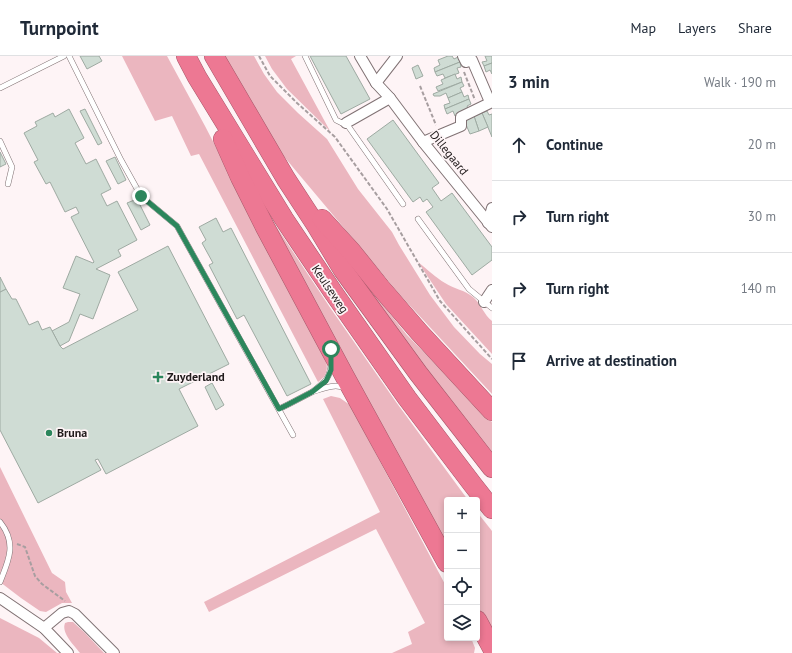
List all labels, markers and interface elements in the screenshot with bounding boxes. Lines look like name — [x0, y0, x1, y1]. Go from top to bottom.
text: Turnpoint — [20, 16, 99, 40]
text: Map — [630, 19, 656, 37]
text: Layers — [678, 19, 716, 37]
text: Share — [738, 19, 772, 37]
text: 3 min — [508, 71, 549, 93]
text: Walk · 190 m — [704, 74, 776, 91]
street label: Dillegaard — [427, 127, 472, 178]
icon: ahead — [508, 134, 530, 156]
text: Continue — [546, 135, 603, 154]
text: 20 m — [748, 136, 776, 153]
route end — [132, 187, 150, 205]
icon: right — [508, 206, 530, 228]
text: Turn right — [546, 207, 609, 226]
text: 30 m — [748, 208, 776, 225]
street label: Keulseweg — [309, 262, 352, 316]
icon: right — [508, 278, 530, 300]
text: Turn right — [546, 279, 609, 298]
text: 140 m — [741, 280, 776, 297]
route start — [322, 340, 340, 358]
icon: arrive — [508, 350, 530, 372]
text: Arrive at destination — [546, 351, 677, 370]
place label: Zuyderland — [167, 369, 225, 384]
marker: Zuyderland — [152, 371, 164, 383]
place label: Bruna — [57, 425, 87, 440]
marker: Bruna — [44, 428, 54, 438]
map controls — [444, 497, 480, 641]
button: + — [444, 497, 480, 533]
button: − — [444, 533, 480, 569]
button: locate — [444, 569, 480, 605]
button: layers — [444, 605, 480, 641]

